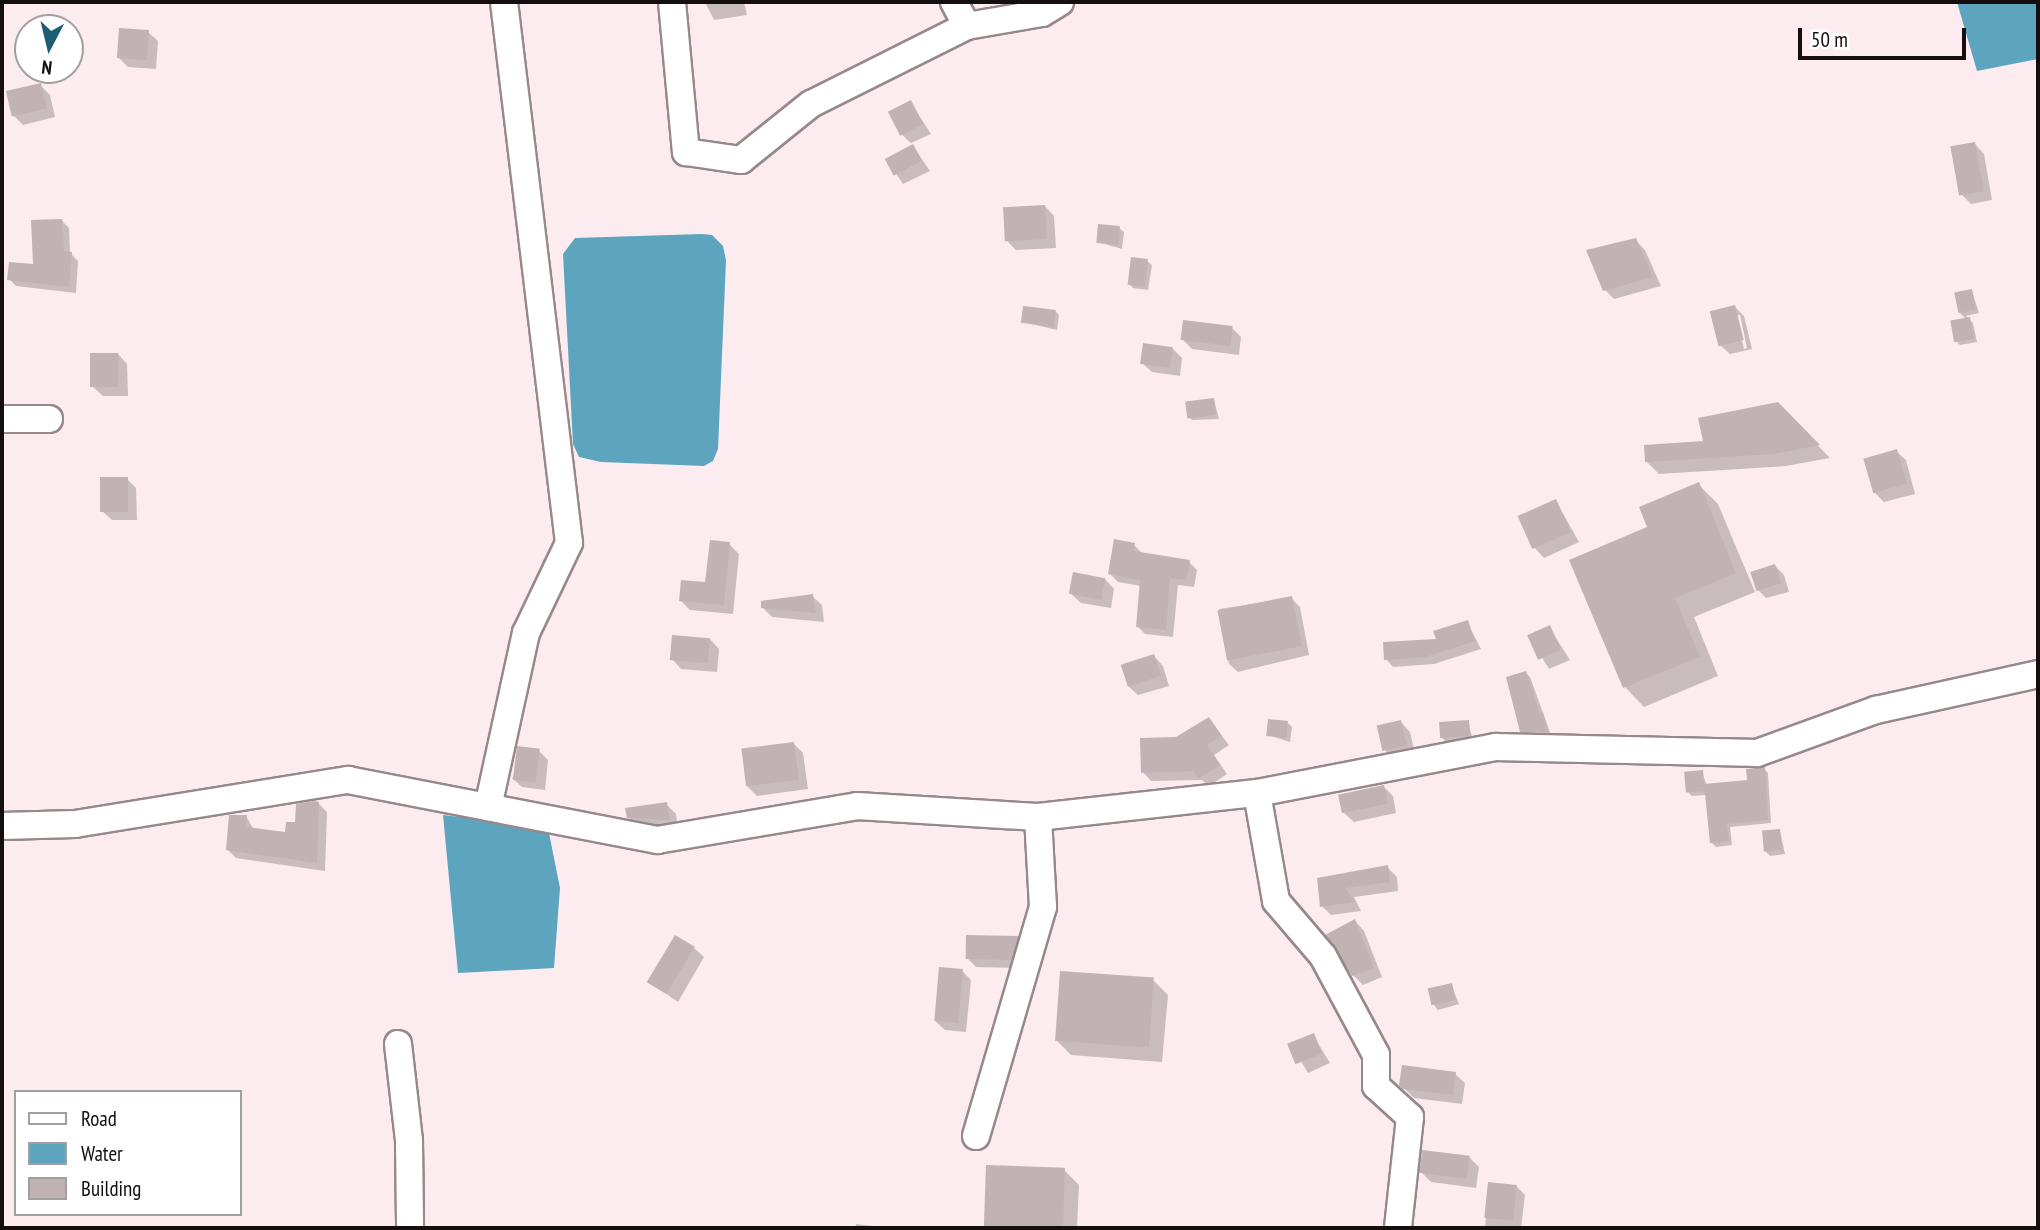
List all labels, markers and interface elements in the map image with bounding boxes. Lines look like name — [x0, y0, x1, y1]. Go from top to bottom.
north arrow — [14, 14, 84, 84]
scale bar — [1802, 14, 1970, 58]
text: 50 m — [1811, 26, 1848, 53]
text: N — [40, 55, 53, 80]
legend — [14, 1090, 242, 1216]
text: Road — [81, 1105, 117, 1132]
text: Water — [81, 1140, 123, 1167]
text: Building — [81, 1175, 141, 1202]

